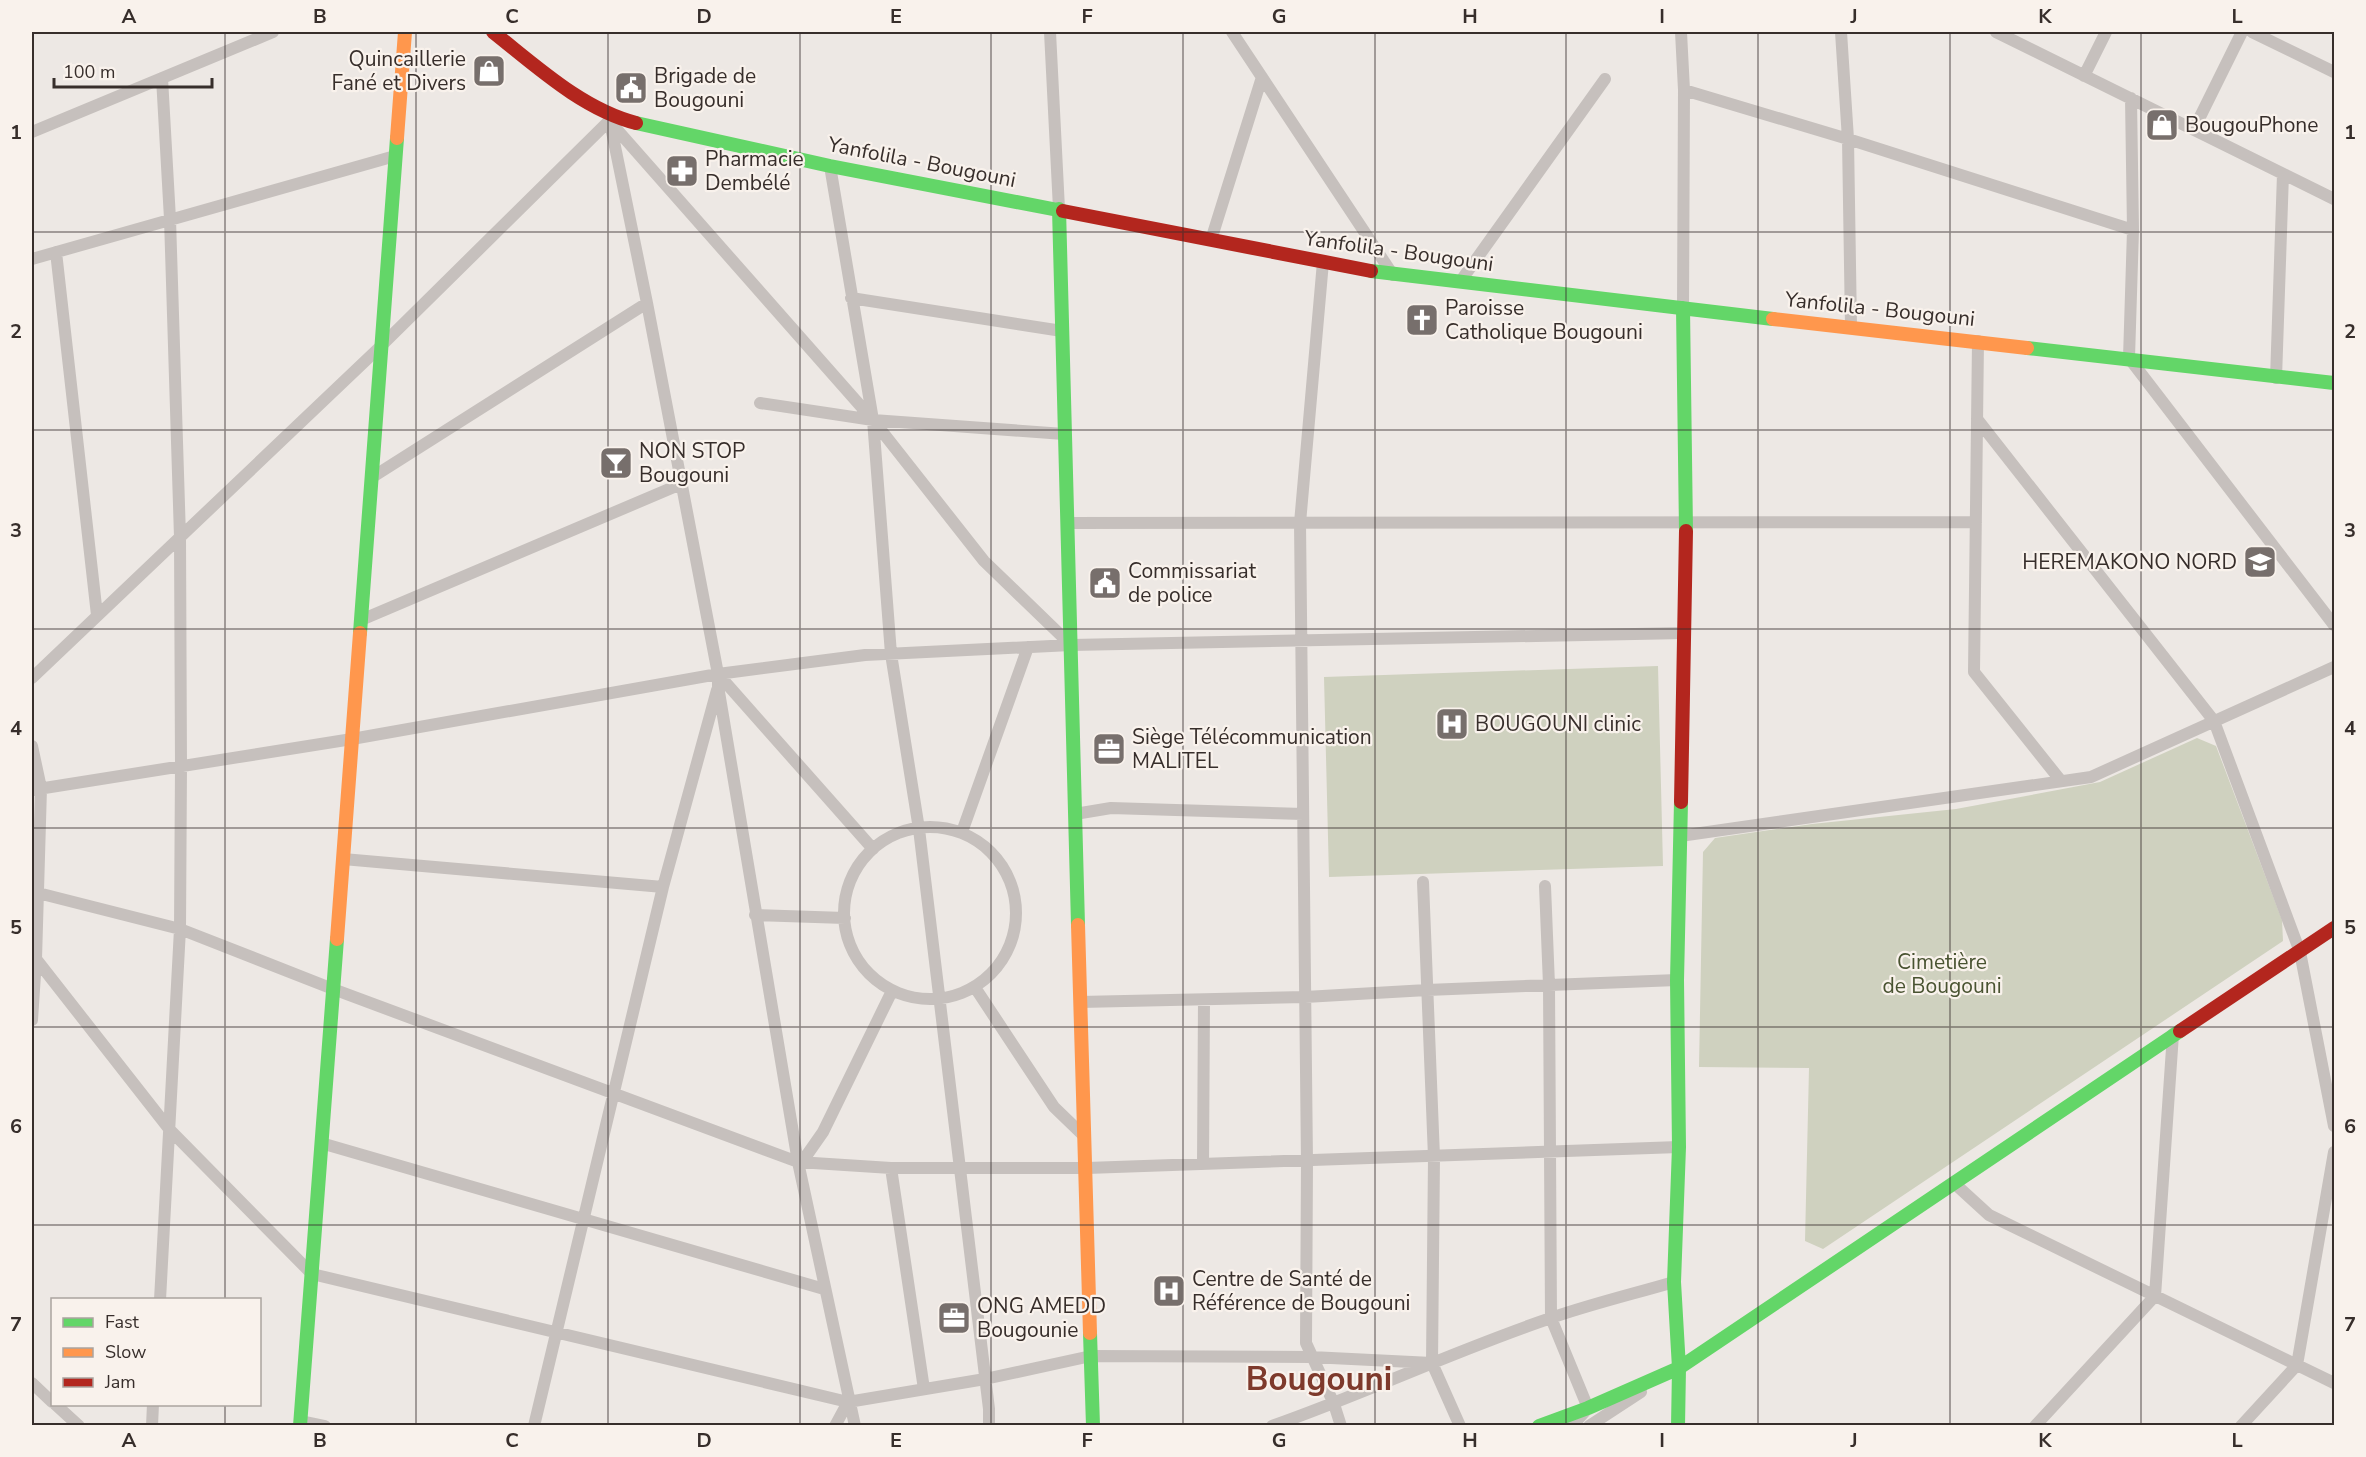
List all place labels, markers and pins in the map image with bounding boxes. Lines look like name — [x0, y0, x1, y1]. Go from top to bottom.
place label: Quincaillerie Fané et Divers — [332, 45, 466, 97]
shop icon: Quincaillerie Fané et Divers — [471, 53, 507, 89]
place label: Brigade de Bougouni — [654, 62, 756, 114]
public building icon: Brigade de Bougouni — [613, 70, 649, 106]
shop icon: BougouPhone — [2144, 107, 2180, 143]
place label: BougouPhone — [2185, 111, 2318, 139]
place label: Pharmacie Dembélé — [705, 145, 804, 197]
pharmacy icon: Pharmacie Dembélé — [664, 153, 700, 189]
place label: Paroisse Catholique Bougouni — [1445, 294, 1643, 346]
church icon: Paroisse Catholique Bougouni — [1404, 302, 1440, 338]
place label: NON STOP Bougouni — [639, 437, 745, 489]
bar icon: NON STOP Bougouni — [598, 445, 634, 481]
school or university icon: HEREMAKONO NORD — [2242, 544, 2278, 580]
place label: HEREMAKONO NORD — [2022, 548, 2237, 576]
place label: Commissariat de police — [1128, 557, 1257, 609]
public building icon: Commissariat de police — [1087, 565, 1123, 601]
hospital icon: BOUGOUNI clinic — [1434, 706, 1470, 742]
place label: BOUGOUNI clinic — [1475, 710, 1641, 738]
place label: Siège Télécommunication MALITEL — [1132, 723, 1372, 775]
office icon: Siège Télécommunication MALITEL — [1091, 731, 1127, 767]
place label: Centre de Santé de Référence de Bougouni — [1192, 1265, 1410, 1317]
hospital icon: Centre de Santé de Référence de Bougouni — [1151, 1273, 1187, 1309]
place label: ONG AMEDD Bougounie — [977, 1292, 1106, 1344]
office icon: ONG AMEDD Bougounie — [936, 1300, 972, 1336]

